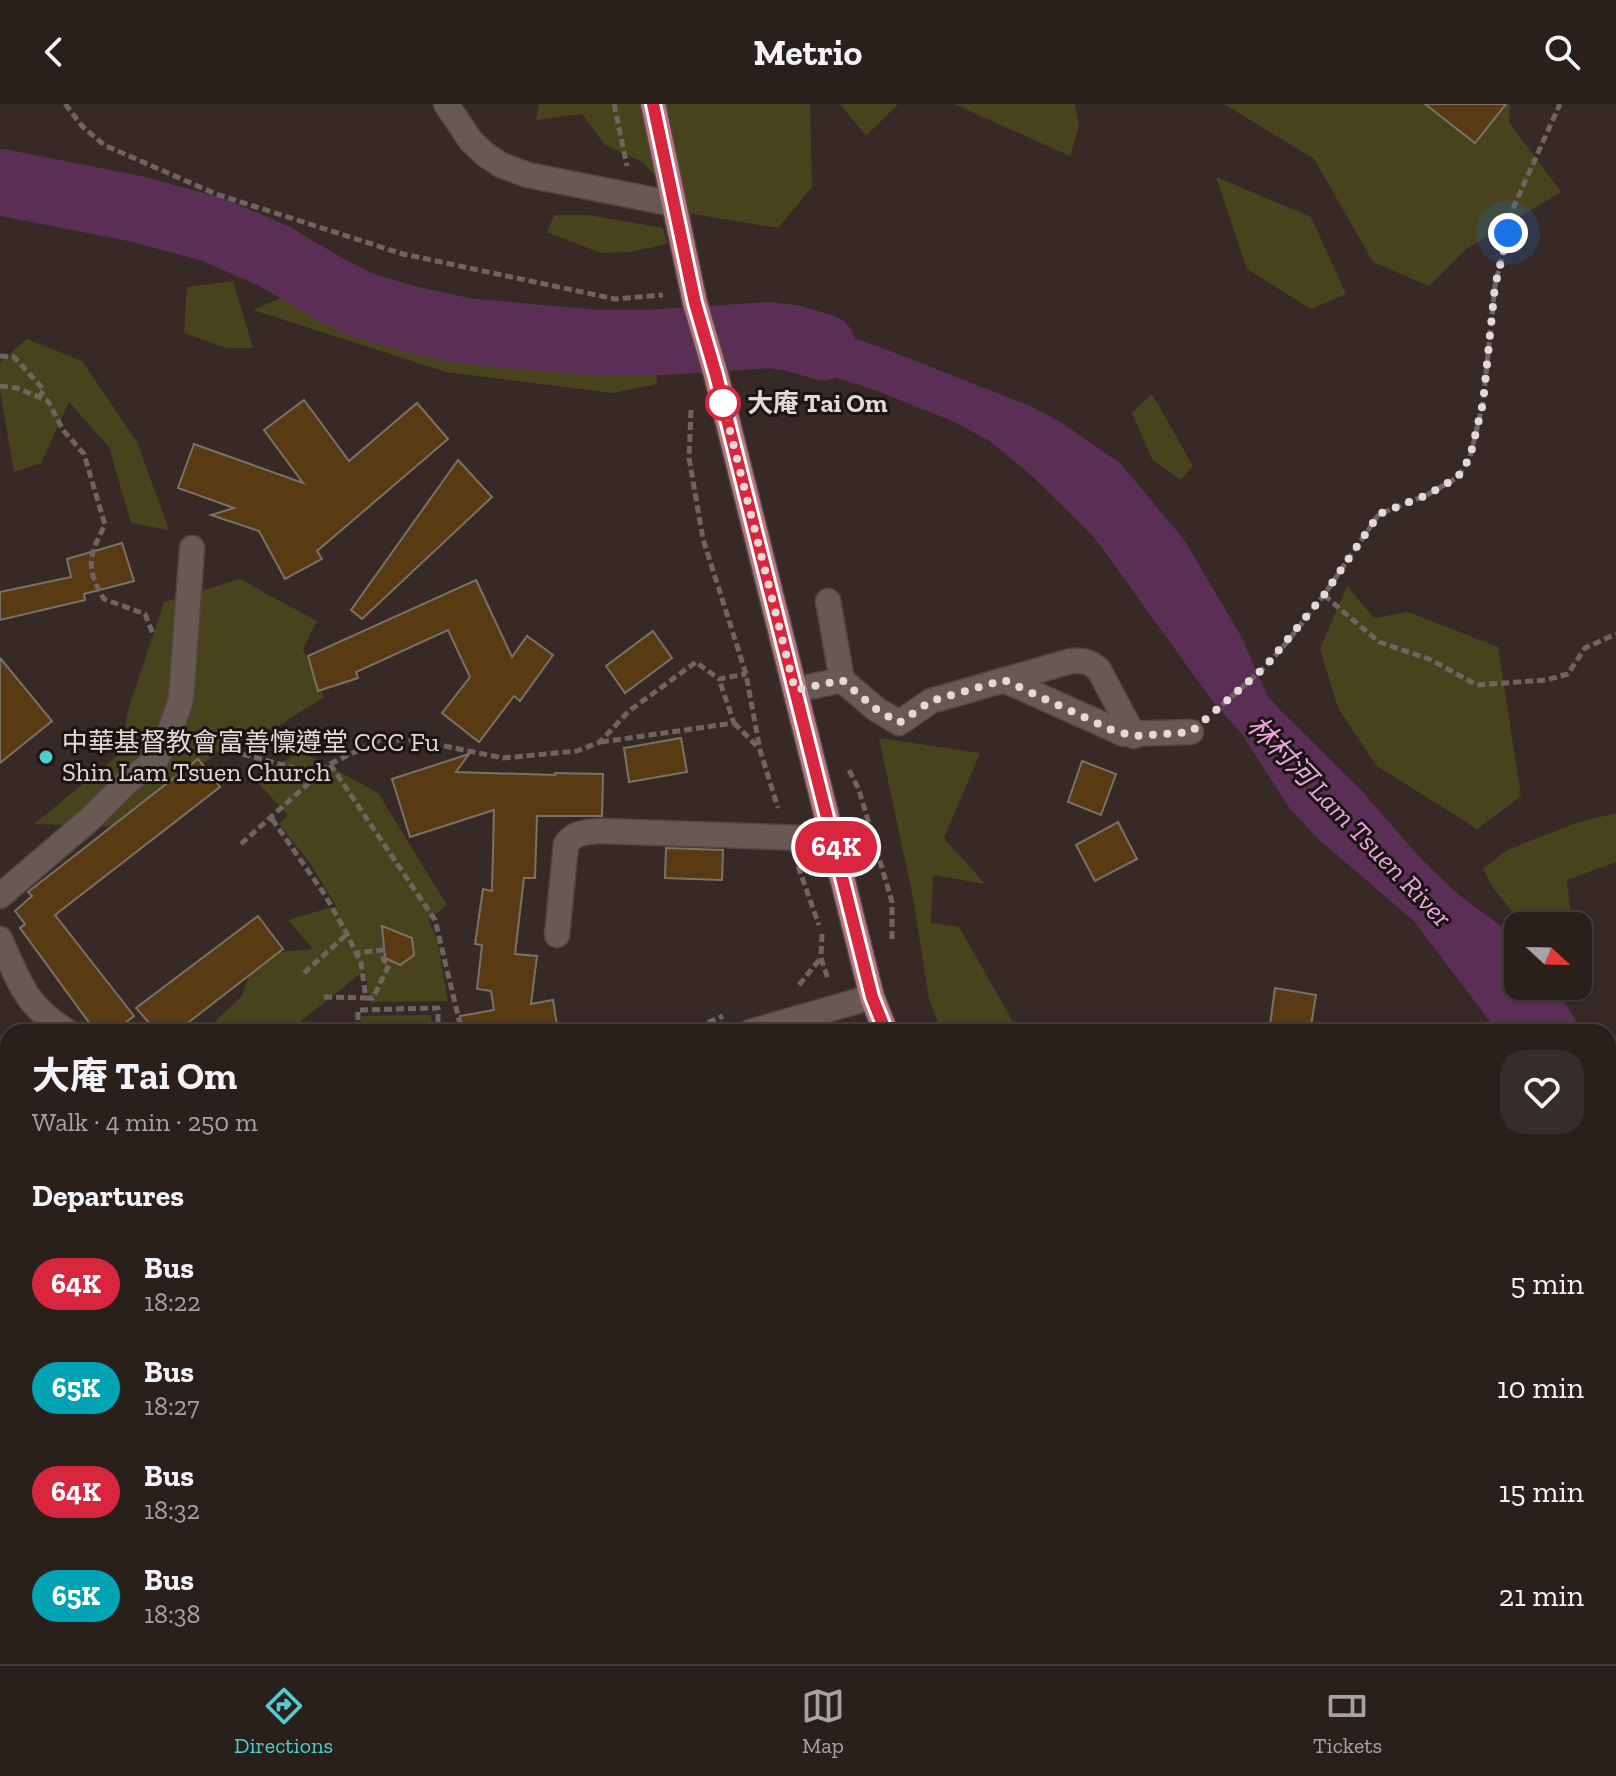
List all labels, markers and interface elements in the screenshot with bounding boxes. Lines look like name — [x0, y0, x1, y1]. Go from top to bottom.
icon: back — [32, 30, 76, 74]
icon: search — [1540, 30, 1584, 74]
text: Metrio — [754, 31, 862, 74]
your location — [1488, 213, 1528, 253]
marker: 大庵 Tai Om — [706, 386, 740, 420]
place label: 大庵 Tai Om — [747, 387, 888, 419]
water label: 林村河 Lam Tsuen River — [1241, 709, 1459, 934]
place label: 中華基督教會富善懍遵堂 CCC Fu Shin Lam Tsuen Church — [62, 726, 440, 788]
marker: 中華基督教會富善懍遵堂 CCC Fu Shin Lam Tsuen Church — [37, 748, 55, 766]
line badge: 64K — [790, 821, 882, 873]
text: 64K — [811, 830, 861, 863]
north arrow — [1504, 912, 1592, 1000]
map controls — [1504, 912, 1592, 1000]
button: heart — [1500, 1050, 1584, 1134]
text: 大庵 Tai Om — [32, 1053, 237, 1099]
text: Walk · 4 min · 250 m — [32, 1106, 258, 1138]
text: Departures — [32, 1178, 184, 1214]
text: Bus — [144, 1250, 194, 1286]
text: 5 min — [1510, 1266, 1584, 1302]
text: 64K — [51, 1267, 101, 1300]
text: 18:22 — [144, 1286, 201, 1318]
text: Bus — [144, 1354, 194, 1390]
text: 10 min — [1497, 1370, 1584, 1406]
text: 65K — [52, 1371, 100, 1404]
text: 18:27 — [144, 1390, 199, 1422]
text: Bus — [144, 1458, 194, 1494]
text: 15 min — [1499, 1474, 1584, 1510]
text: 64K — [51, 1475, 101, 1508]
text: 18:32 — [144, 1494, 200, 1526]
text: Bus — [144, 1562, 194, 1598]
text: 21 min — [1499, 1578, 1584, 1614]
text: 65K — [52, 1579, 100, 1612]
text: 18:38 — [144, 1598, 201, 1630]
tab: Directions — [234, 1684, 333, 1759]
tab: Map — [801, 1684, 845, 1759]
tab: Tickets — [1313, 1684, 1382, 1759]

